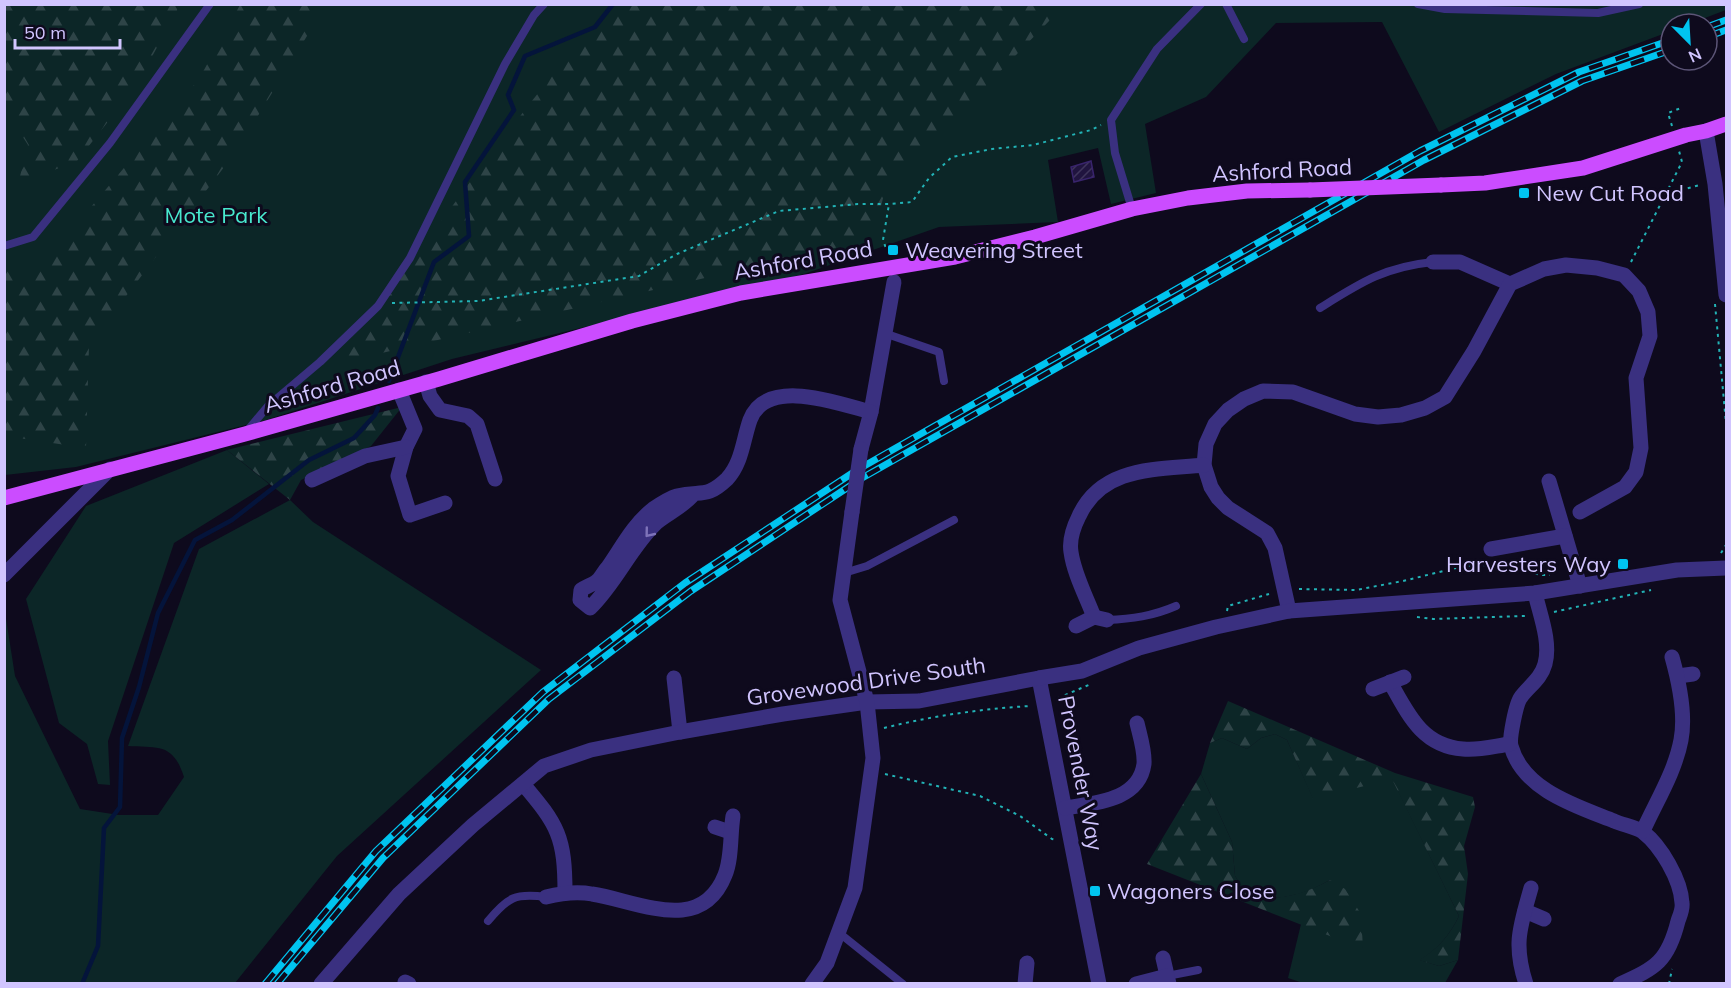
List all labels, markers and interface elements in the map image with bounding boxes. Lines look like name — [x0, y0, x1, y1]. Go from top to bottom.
scale bar — [15, 12, 120, 50]
north arrow — [1659, 12, 1719, 72]
text: 50 m — [24, 21, 66, 44]
text: N — [1686, 44, 1705, 67]
street label: Ashford Road — [1211, 152, 1353, 188]
place label: New Cut Road — [1536, 179, 1684, 207]
marker: New Cut Road — [1517, 186, 1531, 200]
park label: Mote Park — [165, 201, 268, 229]
street label: Ashford Road — [732, 234, 874, 286]
place label: Weavering Street — [905, 236, 1083, 264]
marker: Weavering Street — [886, 243, 900, 257]
street label: Ashford Road — [261, 353, 403, 419]
one-way arrow — [645, 526, 656, 537]
place label: Harvesters Way — [1446, 550, 1611, 578]
marker: Harvesters Way — [1616, 557, 1630, 571]
street label: Grovewood Drive South — [745, 650, 987, 712]
street label: Provender Way — [1052, 693, 1110, 853]
place label: Wagoners Close — [1107, 877, 1274, 905]
marker: Wagoners Close — [1088, 884, 1102, 898]

